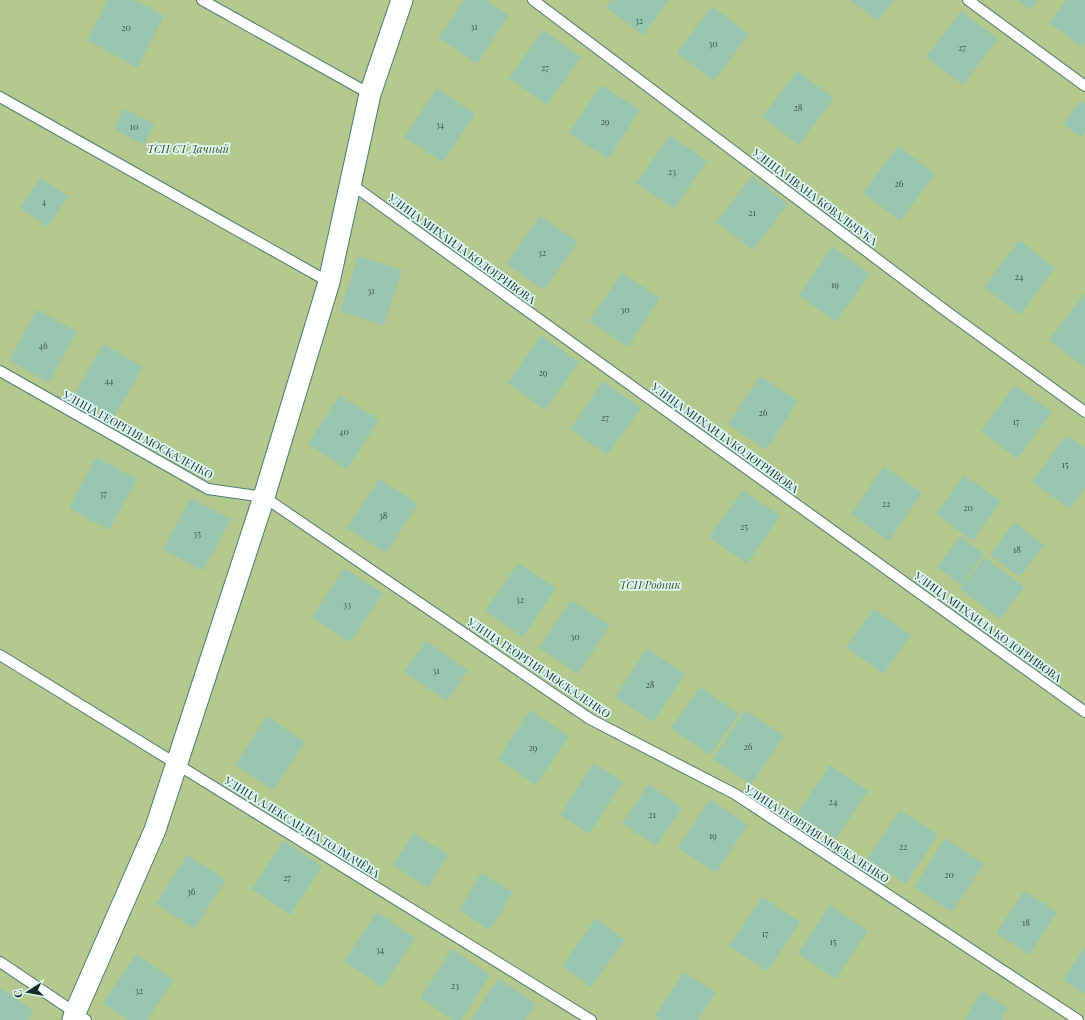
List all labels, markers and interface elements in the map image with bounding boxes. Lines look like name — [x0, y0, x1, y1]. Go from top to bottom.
house number: 32 — [635, 14, 643, 26]
house number: 31 — [470, 20, 478, 32]
house number: 20 — [121, 21, 131, 33]
house number: 30 — [708, 37, 718, 49]
house number: 27 — [958, 41, 966, 53]
house number: 27 — [541, 61, 549, 73]
house number: 28 — [794, 101, 803, 113]
house number: 29 — [601, 115, 610, 127]
house number: 34 — [436, 118, 445, 130]
house number: 10 — [130, 120, 138, 132]
park label: ТСН СТ Дачный — [147, 141, 230, 156]
street label: УЛИЦА ИВАНА КОВАЛЬЧУКА — [749, 144, 881, 248]
house number: 23 — [668, 165, 676, 177]
house number: 26 — [895, 177, 904, 189]
street label: УЛИЦА МИХАИЛА КОЛОГРИВОВА — [385, 189, 539, 307]
house number: 4 — [42, 195, 47, 207]
house number: 21 — [748, 206, 756, 218]
house number: 32 — [538, 246, 546, 258]
house number: 24 — [1015, 270, 1024, 282]
house number: 19 — [831, 278, 839, 290]
house number: 31 — [367, 284, 375, 296]
house number: 30 — [620, 303, 630, 315]
house number: 46 — [38, 339, 48, 351]
house number: 29 — [539, 366, 548, 378]
house number: 44 — [105, 374, 114, 386]
street label: УЛИЦА МИХАИЛА КОЛОГРИВОВА — [648, 378, 802, 496]
street label: УЛИЦА ГЕОРГИЯ МОСКАЛЕНКО — [60, 386, 216, 482]
house number: 26 — [759, 406, 768, 418]
house number: 27 — [601, 411, 609, 423]
house number: 17 — [1013, 415, 1020, 427]
house number: 40 — [339, 425, 349, 437]
house number: 15 — [1062, 458, 1069, 470]
house number: 37 — [99, 487, 107, 499]
house number: 22 — [882, 497, 890, 509]
house number: 20 — [963, 501, 973, 513]
house number: 38 — [379, 509, 388, 521]
house number: 25 — [740, 520, 748, 532]
house number: 35 — [193, 527, 201, 539]
house number: 18 — [1013, 543, 1021, 555]
street label: УЛИЦА МИХАИЛА КОЛОГРИВОВА — [911, 567, 1065, 685]
park label: ТСН Родник — [619, 577, 681, 592]
house number: 32 — [516, 593, 524, 605]
house number: 33 — [343, 598, 351, 610]
street label: УЛИЦА ГЕОРГИЯ МОСКАЛЕНКО — [464, 613, 614, 721]
house number: 30 — [570, 630, 580, 642]
house number: 31 — [432, 664, 440, 676]
house number: 28 — [646, 678, 655, 690]
house number: 26 — [744, 740, 753, 752]
house number: 29 — [529, 741, 538, 753]
street label: УЛИЦА АЛЕКСАНДРА ТОЛМАЧЁВА — [221, 772, 383, 881]
street label: УЛИЦА ГЕОРГИЯ МОСКАЛЕНКО — [741, 781, 892, 886]
house number: 24 — [829, 795, 838, 807]
house number: 21 — [648, 808, 656, 820]
house number: 19 — [709, 829, 717, 841]
house number: 22 — [899, 840, 907, 852]
house number: 20 — [944, 868, 954, 880]
house number: 27 — [283, 871, 291, 883]
house number: 36 — [187, 885, 196, 897]
house number: 18 — [1022, 916, 1030, 928]
house number: 17 — [762, 927, 769, 939]
house number: 15 — [830, 935, 837, 947]
house number: 34 — [376, 943, 385, 955]
north arrow — [8, 972, 48, 1012]
house number: 23 — [451, 979, 459, 991]
house number: 32 — [135, 984, 143, 996]
text: С — [10, 989, 26, 999]

